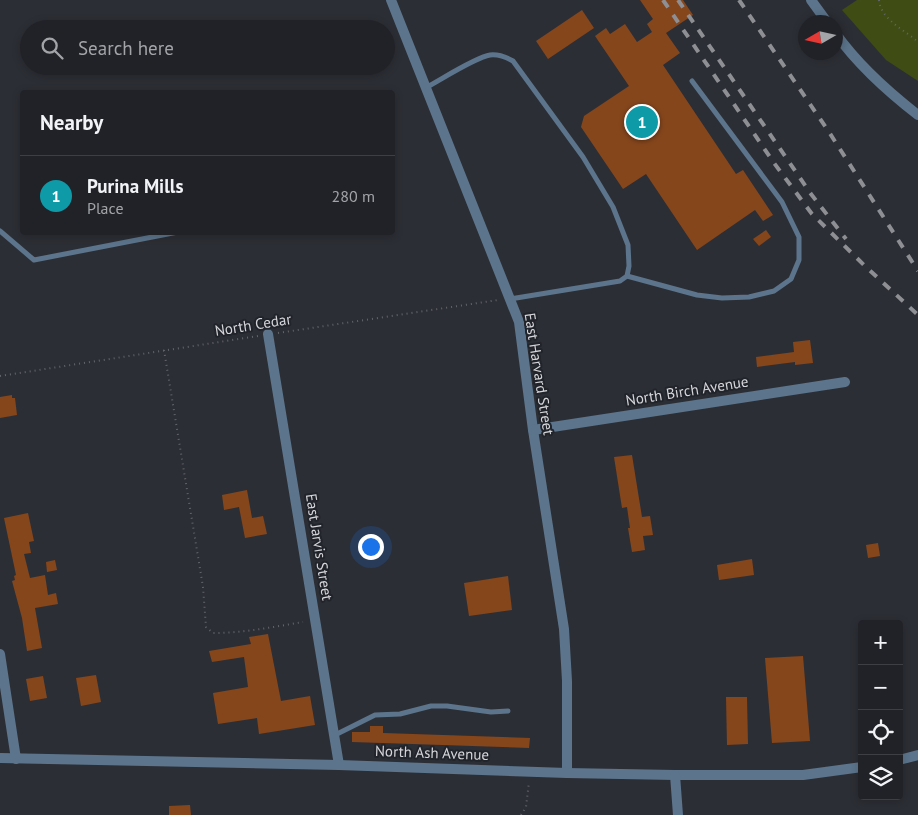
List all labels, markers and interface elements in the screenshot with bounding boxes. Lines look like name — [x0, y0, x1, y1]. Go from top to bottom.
north arrow — [798, 15, 843, 60]
search box — [20, 20, 395, 75]
icon: search — [38, 34, 66, 62]
text: Search here — [78, 36, 174, 60]
pin: 1 — [626, 103, 658, 141]
text: Nearby — [40, 109, 103, 136]
text: Purina Mills — [87, 174, 183, 198]
text: 1 — [51, 186, 61, 206]
text: 280 m — [332, 186, 375, 206]
text: Place — [87, 198, 124, 218]
street label: North Cedar — [213, 309, 293, 340]
street label: East Harvard Street — [520, 311, 559, 436]
street label: North Birch Avenue — [624, 371, 750, 410]
street label: East Jarvis Street — [302, 492, 337, 602]
your location — [358, 534, 384, 560]
map controls — [858, 620, 903, 800]
button: + — [858, 620, 903, 665]
button: − — [858, 665, 903, 710]
button: locate — [858, 710, 903, 755]
street label: North Ash Avenue — [375, 741, 489, 764]
button: layers — [858, 755, 903, 800]

